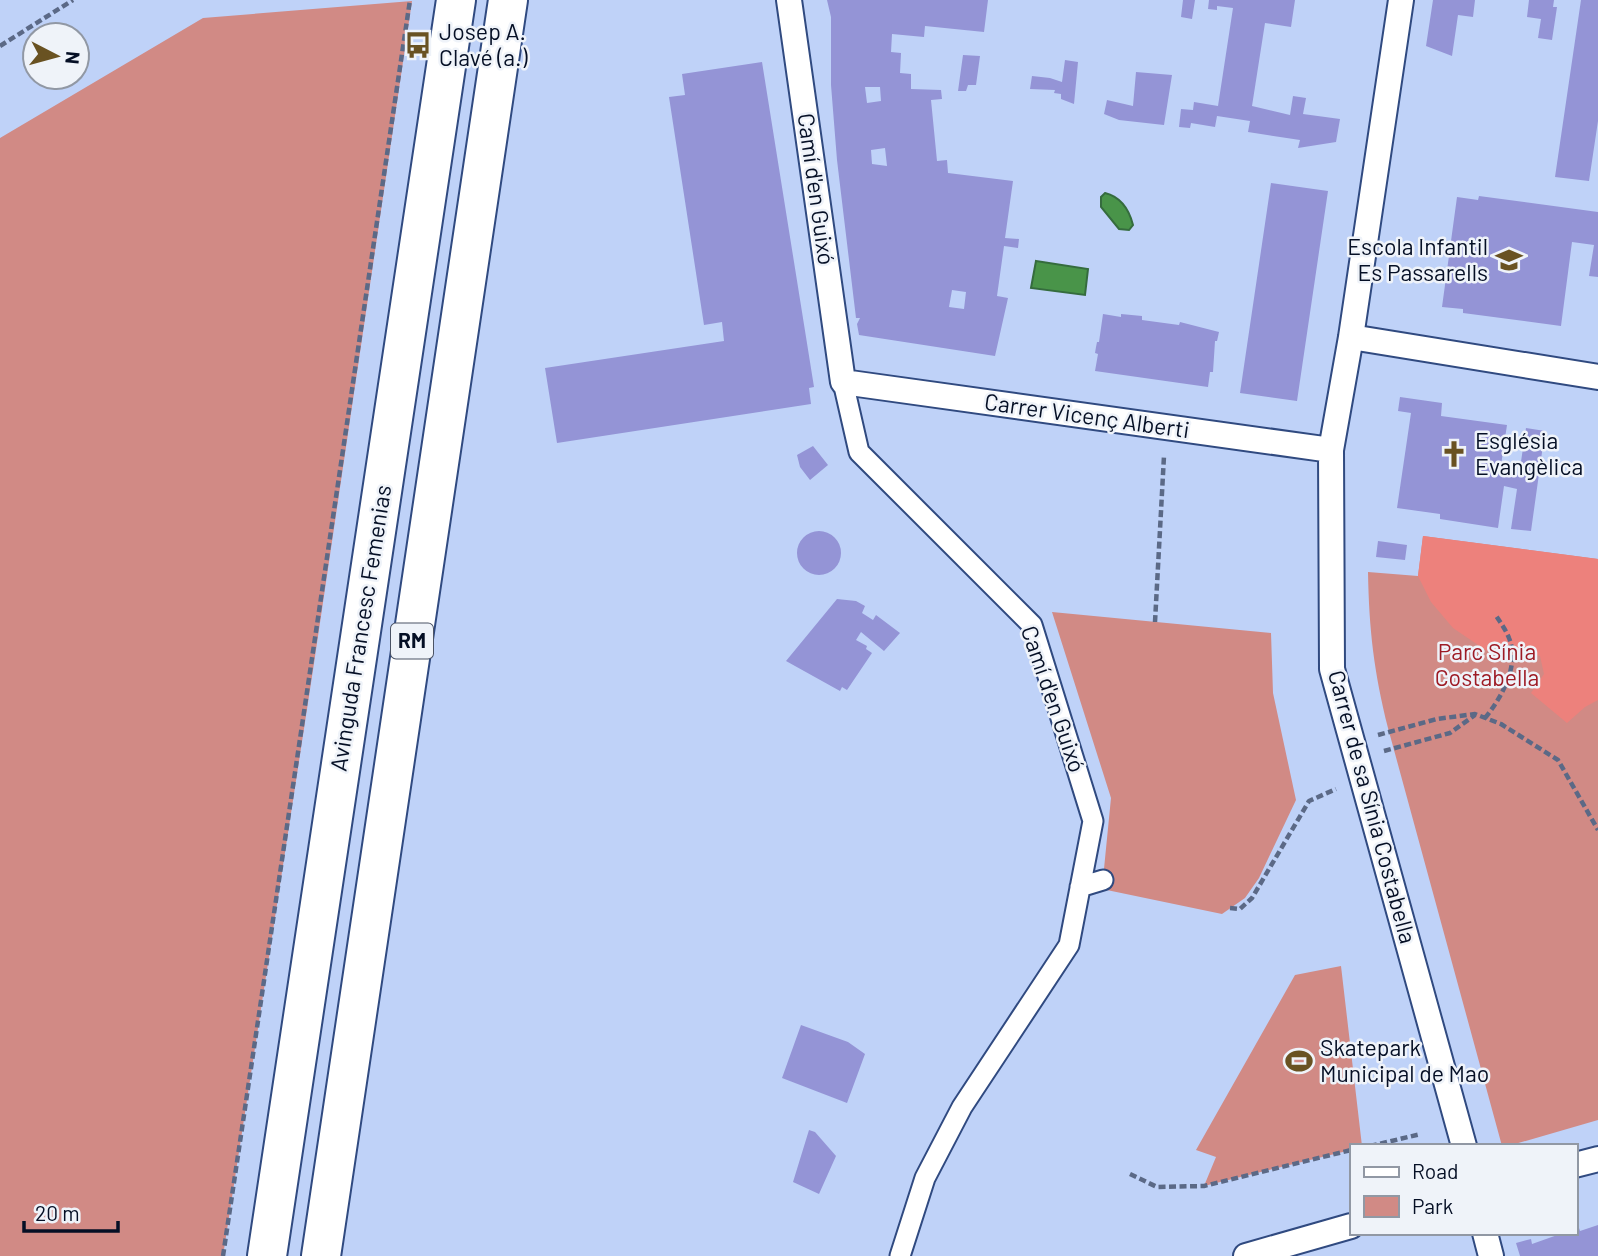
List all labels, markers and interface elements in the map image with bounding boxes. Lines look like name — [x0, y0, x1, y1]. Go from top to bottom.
place label: Josep A. Clavé (a.) — [439, 17, 528, 71]
north arrow — [21, 21, 91, 91]
bus stop icon: Josep A. Clavé (a.) — [403, 30, 433, 60]
text: N — [61, 50, 86, 65]
street label: Camí d'en Guixó — [792, 111, 841, 266]
place label: Escola Infantil Es Passarells — [1347, 232, 1488, 286]
school or university icon: Escola Infantil Es Passarells — [1494, 245, 1524, 275]
street label: Carrer Vicenç Alberti — [983, 387, 1191, 443]
place label: Església Evangèlica — [1475, 426, 1583, 480]
church icon: Església Evangèlica — [1439, 439, 1469, 469]
street label: Avinguda Francesc Femenias — [324, 483, 396, 773]
street label: Camí d'en Guixó — [1016, 622, 1092, 775]
road number: RM — [391, 624, 433, 658]
park label: Parc Sínia Costabella — [1435, 637, 1539, 691]
street label: Carrer de sa Sínia Costabella — [1323, 667, 1423, 946]
place label: Skatepark Municipal de Mao — [1320, 1033, 1489, 1087]
sports icon: Skatepark Municipal de Mao — [1284, 1046, 1314, 1076]
legend — [1350, 1144, 1577, 1235]
text: Road — [1412, 1158, 1458, 1183]
scale bar — [24, 1190, 119, 1234]
text: Park — [1412, 1193, 1453, 1218]
text: 20 m — [35, 1200, 80, 1225]

